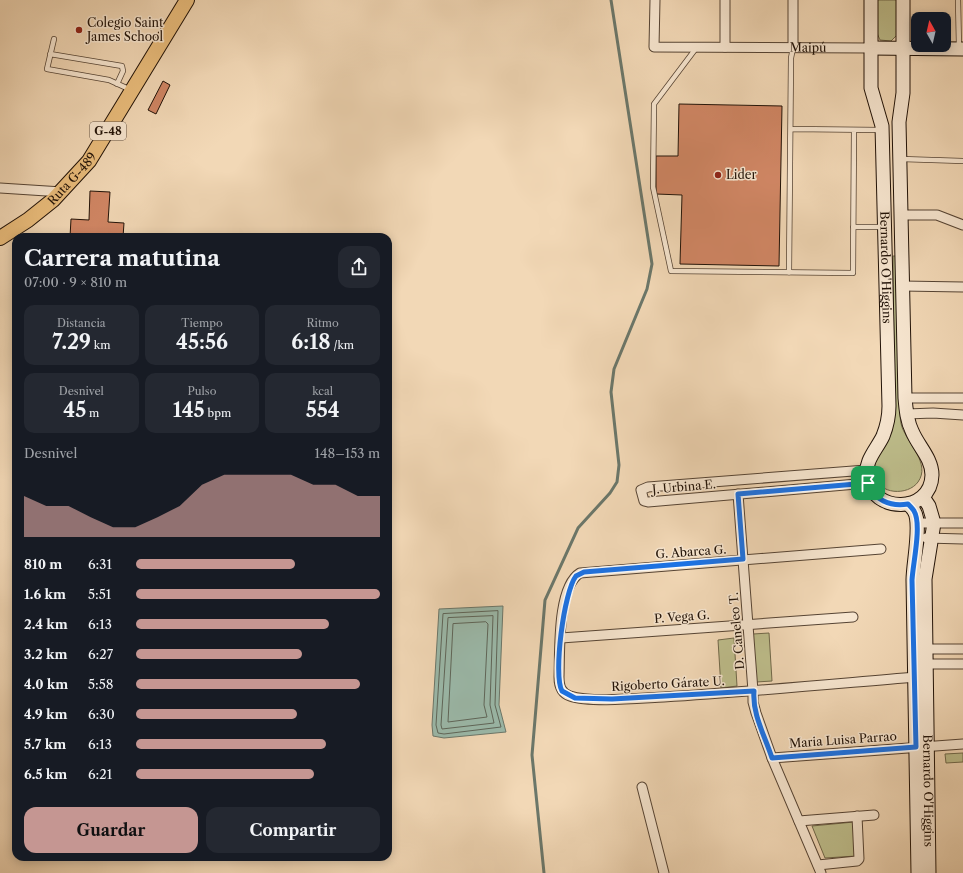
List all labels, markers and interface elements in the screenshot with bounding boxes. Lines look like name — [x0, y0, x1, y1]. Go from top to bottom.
north arrow — [911, 12, 951, 52]
map controls — [911, 12, 951, 52]
place label: Colegio Saint James School — [85, 15, 164, 44]
marker: Colegio Saint James School — [74, 25, 84, 35]
street label: Maipú — [790, 40, 827, 55]
road number: G-48 — [90, 122, 126, 140]
street label: Ruta G-489 — [44, 149, 99, 208]
place label: Lider — [726, 167, 757, 182]
marker: Lider — [713, 170, 723, 180]
street label: Bernardo O'Higgins — [877, 211, 895, 324]
text: Carrera matutina — [24, 245, 220, 272]
button: share — [338, 246, 380, 288]
text: 07:00 · 9 × 810 m — [24, 274, 127, 290]
text: Distancia — [57, 316, 106, 330]
text: Tiempo — [181, 316, 223, 330]
text: Ritmo — [307, 316, 339, 330]
text: 7.29 — [52, 330, 91, 354]
text: 45:56 — [176, 330, 228, 354]
text: 6:18 — [291, 330, 331, 354]
text: km — [91, 338, 110, 352]
text: /km — [331, 338, 354, 352]
text: Desnivel — [59, 384, 104, 398]
text: Pulso — [188, 384, 216, 398]
text: kcal — [312, 384, 333, 398]
text: 45 — [63, 398, 86, 422]
text: 145 — [173, 398, 205, 422]
text: 554 — [306, 398, 340, 422]
text: m — [86, 406, 99, 420]
text: bpm — [205, 406, 231, 420]
text: Desnivel — [24, 445, 77, 461]
text: 148–153 m — [315, 445, 380, 461]
pin — [851, 466, 885, 500]
icon: arrive — [857, 472, 879, 494]
street label: J. Urbina E. — [650, 476, 716, 497]
street label: G. Abarca G. — [655, 542, 727, 561]
text: 810 m — [24, 556, 62, 572]
text: 6:31 — [88, 556, 112, 572]
text: 1.6 km — [24, 586, 66, 602]
text: 5:51 — [88, 586, 111, 602]
street label: D. Caneleo T. — [726, 592, 747, 670]
street label: P. Vega G. — [654, 607, 710, 626]
text: 2.4 km — [24, 616, 68, 632]
text: 6:13 — [88, 616, 112, 632]
text: 3.2 km — [24, 646, 67, 662]
text: 6:27 — [88, 646, 113, 662]
street label: Rigoberto Gárate U. — [611, 673, 725, 694]
text: 4.0 km — [24, 676, 68, 692]
text: 5:58 — [88, 676, 113, 692]
text: 4.9 km — [24, 706, 68, 722]
text: 6:30 — [88, 706, 115, 722]
street label: Maria Luisa Parrao — [789, 728, 897, 751]
street label: Bernardo O'Higgins — [920, 734, 937, 847]
text: 5.7 km — [24, 736, 66, 752]
text: 6:13 — [88, 736, 112, 752]
text: 6.5 km — [24, 766, 67, 782]
text: 6:21 — [88, 766, 112, 782]
button: Guardar — [24, 807, 198, 853]
button: Compartir — [206, 807, 380, 853]

